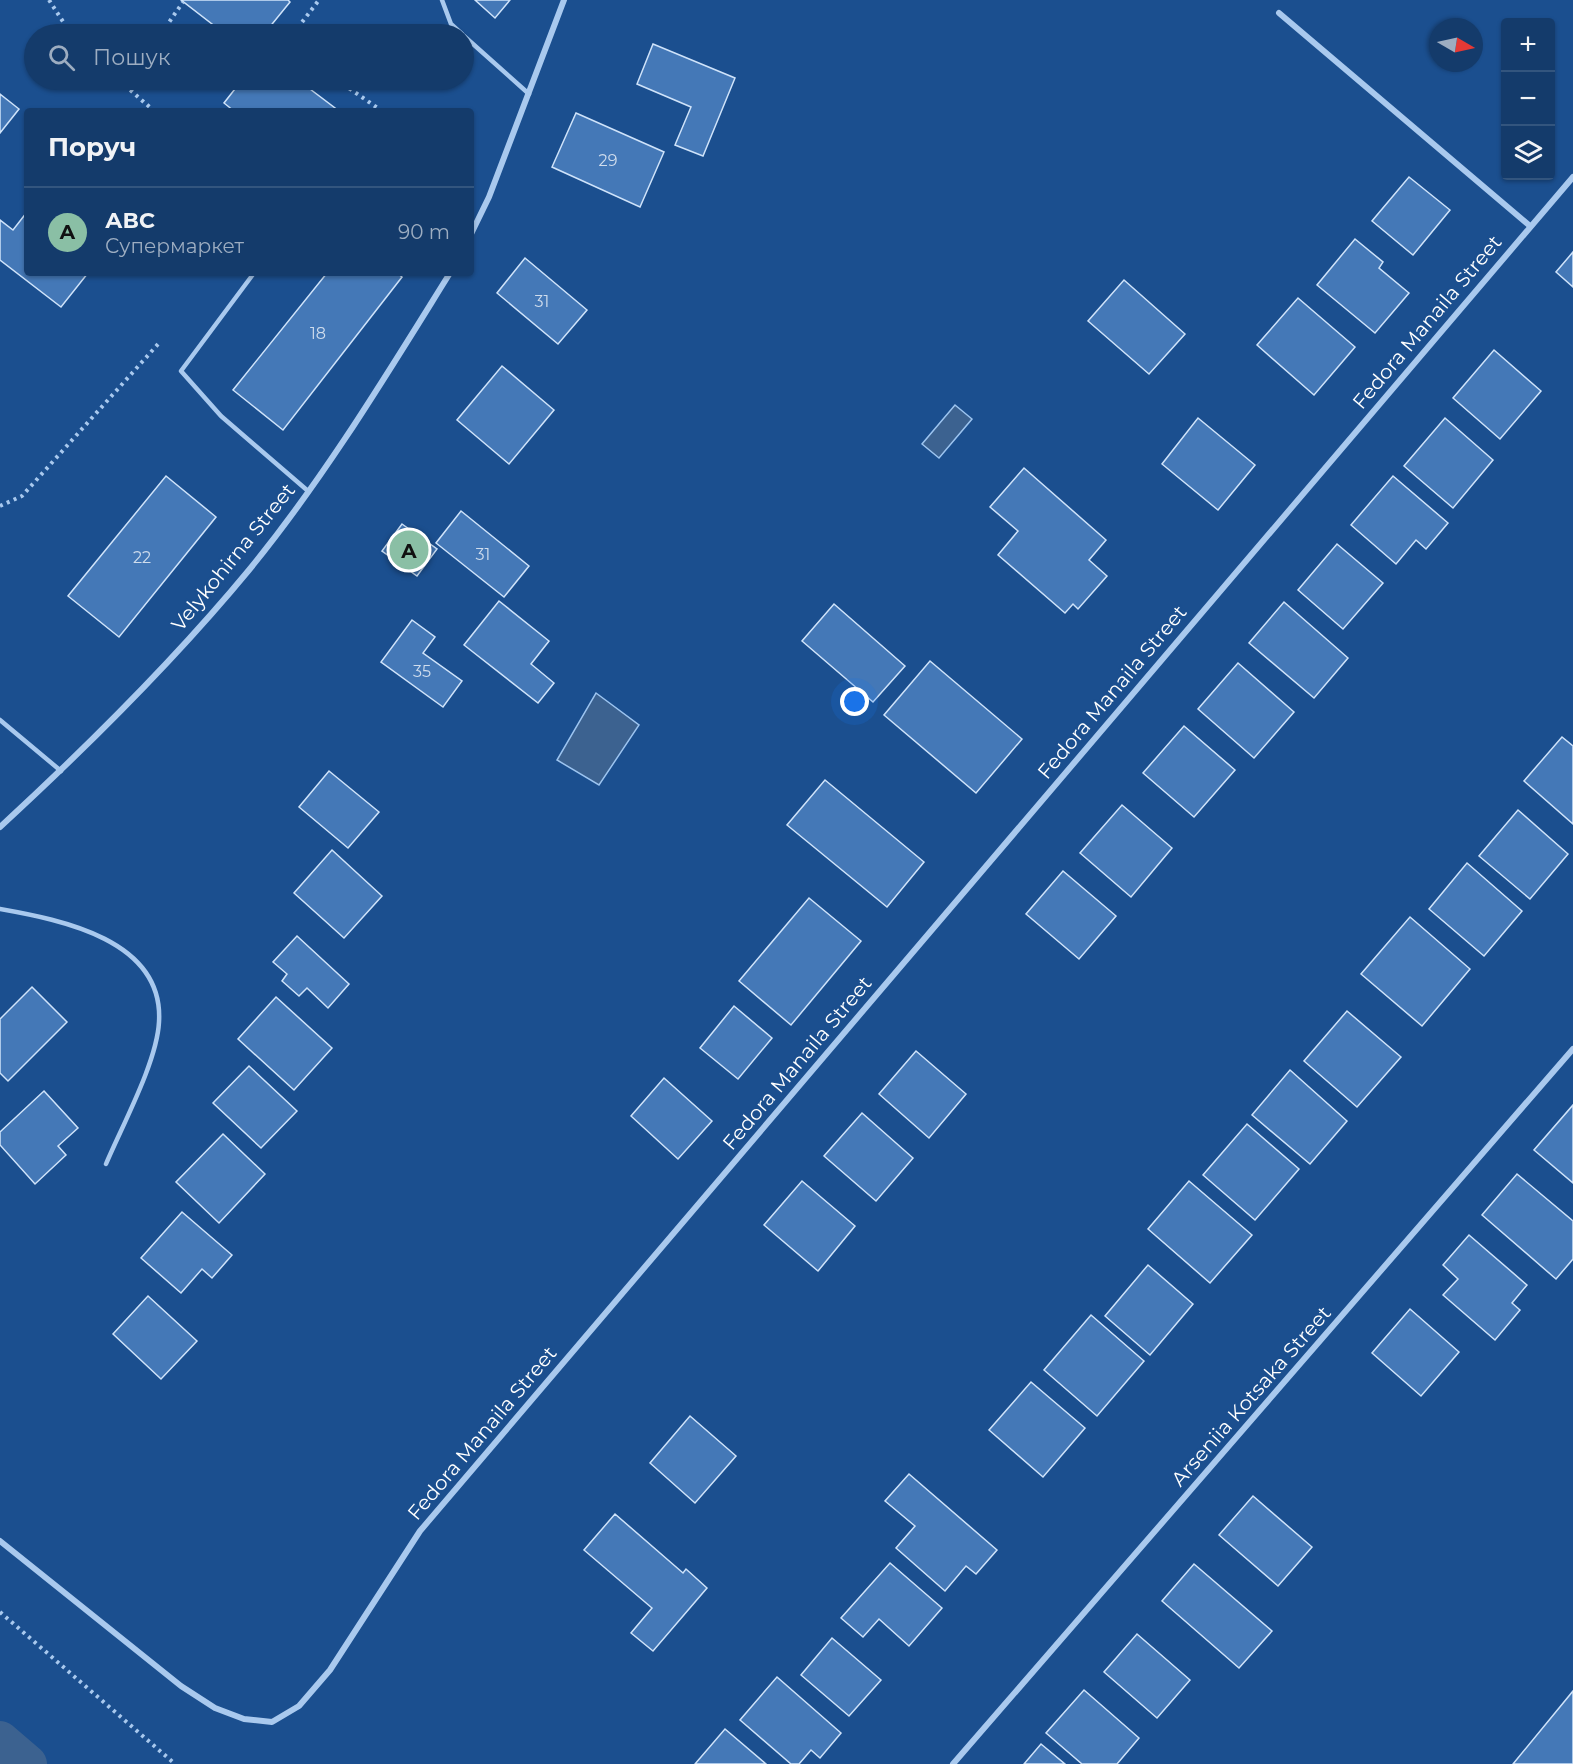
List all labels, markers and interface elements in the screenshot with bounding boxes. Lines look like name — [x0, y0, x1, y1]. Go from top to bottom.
north arrow — [1429, 18, 1483, 72]
map controls — [1501, 18, 1555, 180]
button: + — [1501, 18, 1555, 72]
search box — [24, 24, 474, 90]
icon: search — [45, 41, 78, 74]
text: Пошук — [93, 44, 171, 71]
button: − — [1501, 72, 1555, 126]
button: layers — [1501, 126, 1555, 180]
text: Поруч — [48, 131, 136, 163]
house number: 29 — [599, 151, 617, 170]
text: АВС — [105, 207, 155, 234]
text: A — [60, 220, 75, 244]
text: 90 m — [398, 220, 450, 244]
street label: Fedora Manaila Street — [1347, 230, 1507, 414]
text: Супермаркет — [105, 234, 244, 258]
house number: 31 — [535, 292, 549, 311]
house number: 18 — [310, 324, 326, 343]
street label: Velykohirna Street — [166, 478, 300, 636]
pin: A — [390, 528, 428, 572]
house number: 31 — [476, 545, 490, 564]
house number: 22 — [133, 548, 151, 567]
street label: Fedora Manaila Street — [1032, 600, 1192, 784]
house number: 35 — [413, 662, 431, 681]
your location — [840, 687, 869, 716]
street label: Fedora Manaila Street — [717, 971, 877, 1155]
street label: Arseniia Kotsaka Street — [1166, 1301, 1336, 1491]
street label: Fedora Manaila Street — [402, 1341, 562, 1525]

